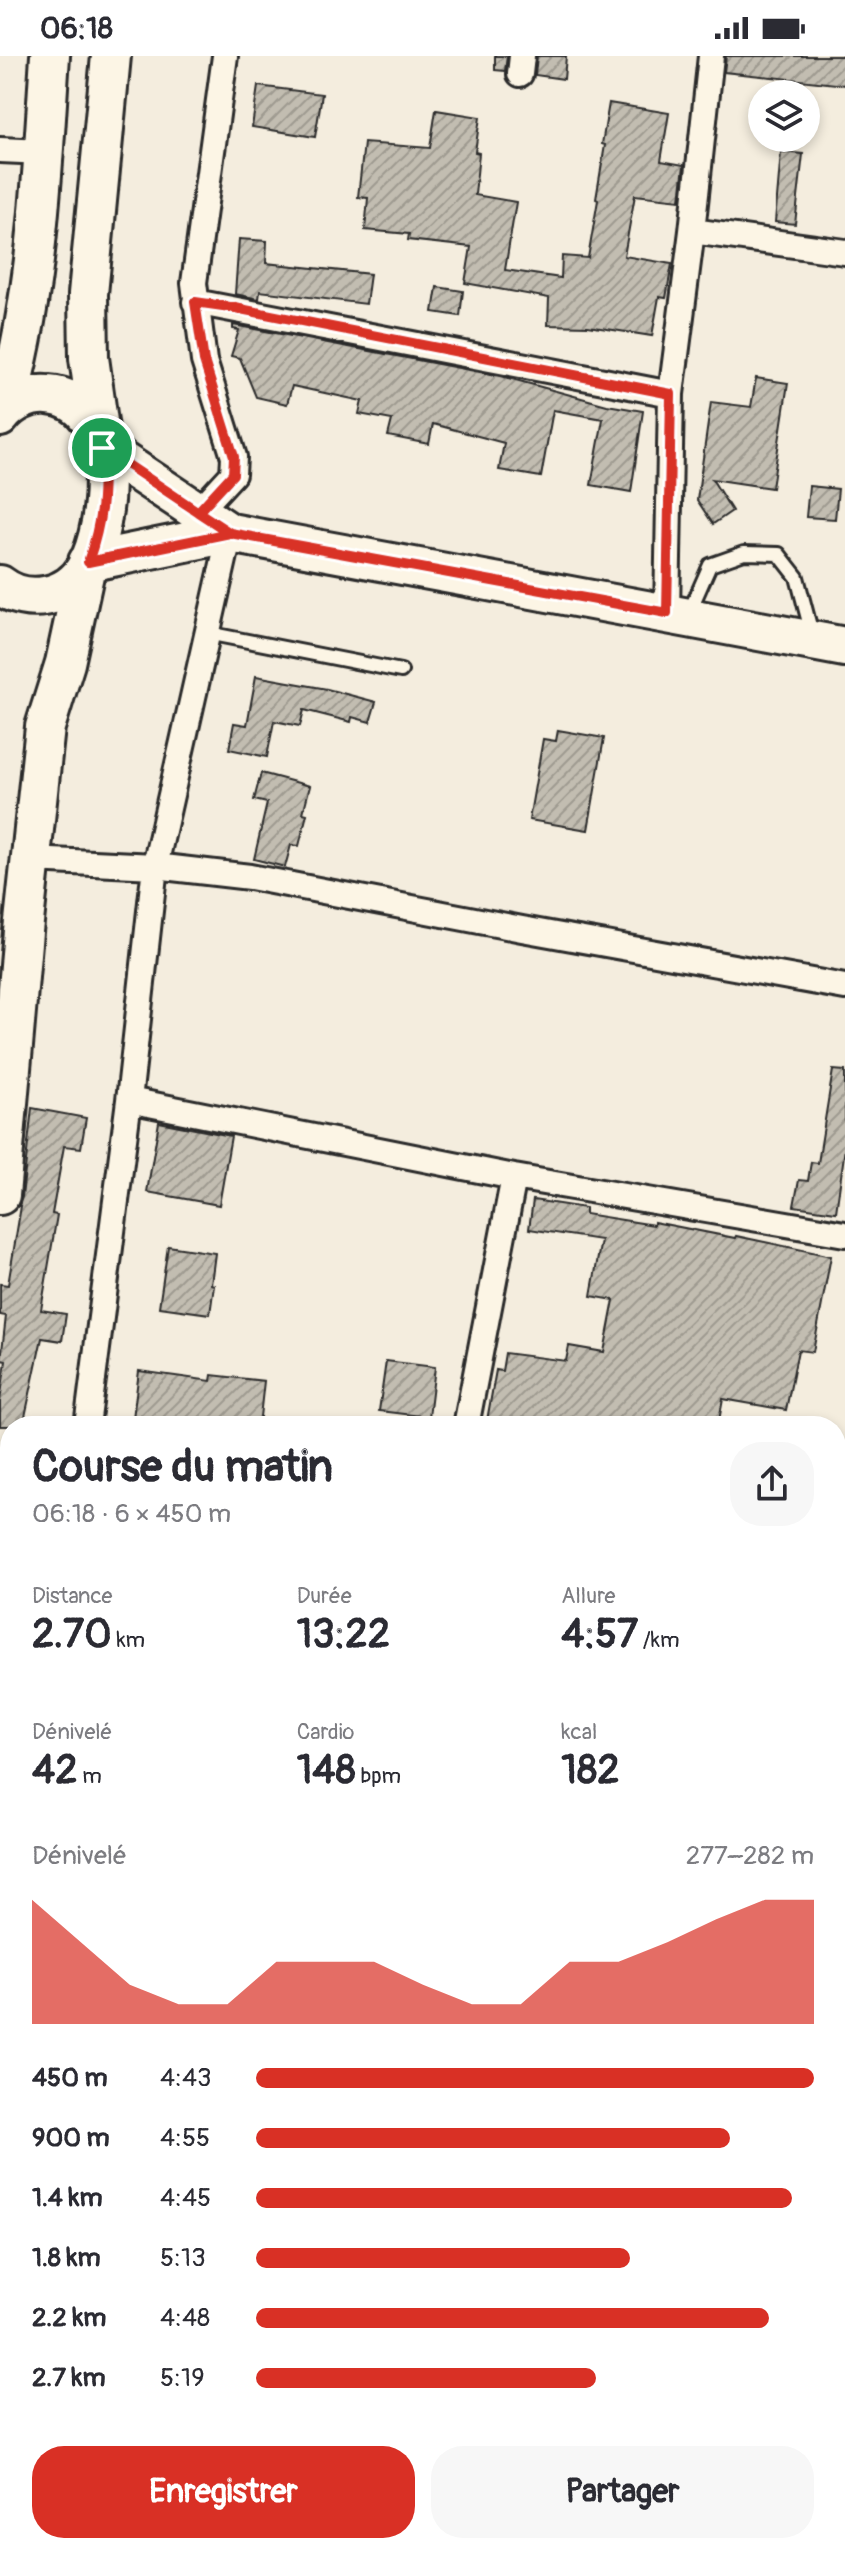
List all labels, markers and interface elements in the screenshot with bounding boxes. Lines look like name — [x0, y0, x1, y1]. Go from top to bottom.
text: 06:18 — [40, 10, 113, 47]
map controls — [748, 80, 820, 152]
button: layers — [748, 80, 820, 152]
pin — [68, 414, 136, 482]
icon: arrive — [80, 426, 124, 470]
text: Course du matin — [32, 1440, 333, 1495]
button: share — [730, 1442, 814, 1526]
text: 06:18 · 6 × 450 m — [32, 1498, 231, 1530]
text: Distance — [32, 1582, 112, 1610]
text: Durée — [297, 1582, 352, 1610]
text: Allure — [561, 1582, 615, 1610]
text: 2.70 — [32, 1610, 112, 1659]
text: 13:22 — [297, 1610, 390, 1659]
text: 4:57 — [561, 1610, 638, 1659]
text: km — [112, 1626, 145, 1654]
text: /km — [638, 1626, 679, 1654]
text: Dénivelé — [32, 1718, 112, 1746]
text: Cardio — [297, 1718, 354, 1746]
text: kcal — [561, 1718, 597, 1746]
text: 42 — [32, 1746, 78, 1795]
text: 148 — [297, 1746, 356, 1795]
text: 182 — [561, 1746, 620, 1795]
text: m — [78, 1762, 102, 1790]
text: bpm — [356, 1762, 401, 1790]
text: Dénivelé — [32, 1840, 127, 1872]
text: 277–282 m — [686, 1840, 814, 1872]
text: 450 m — [32, 2062, 108, 2094]
text: 4:43 — [160, 2062, 212, 2094]
text: 900 m — [32, 2122, 110, 2154]
text: 4:55 — [160, 2122, 210, 2154]
text: 1.4 km — [32, 2182, 103, 2214]
text: 4:45 — [160, 2182, 211, 2214]
text: 1.8 km — [32, 2242, 101, 2274]
text: 5:13 — [160, 2242, 206, 2274]
text: 2.2 km — [32, 2302, 106, 2334]
text: 4:48 — [160, 2302, 210, 2334]
text: 2.7 km — [32, 2362, 106, 2394]
text: 5:19 — [160, 2362, 205, 2394]
button: Enregistrer — [32, 2446, 415, 2538]
button: Partager — [431, 2446, 814, 2538]

